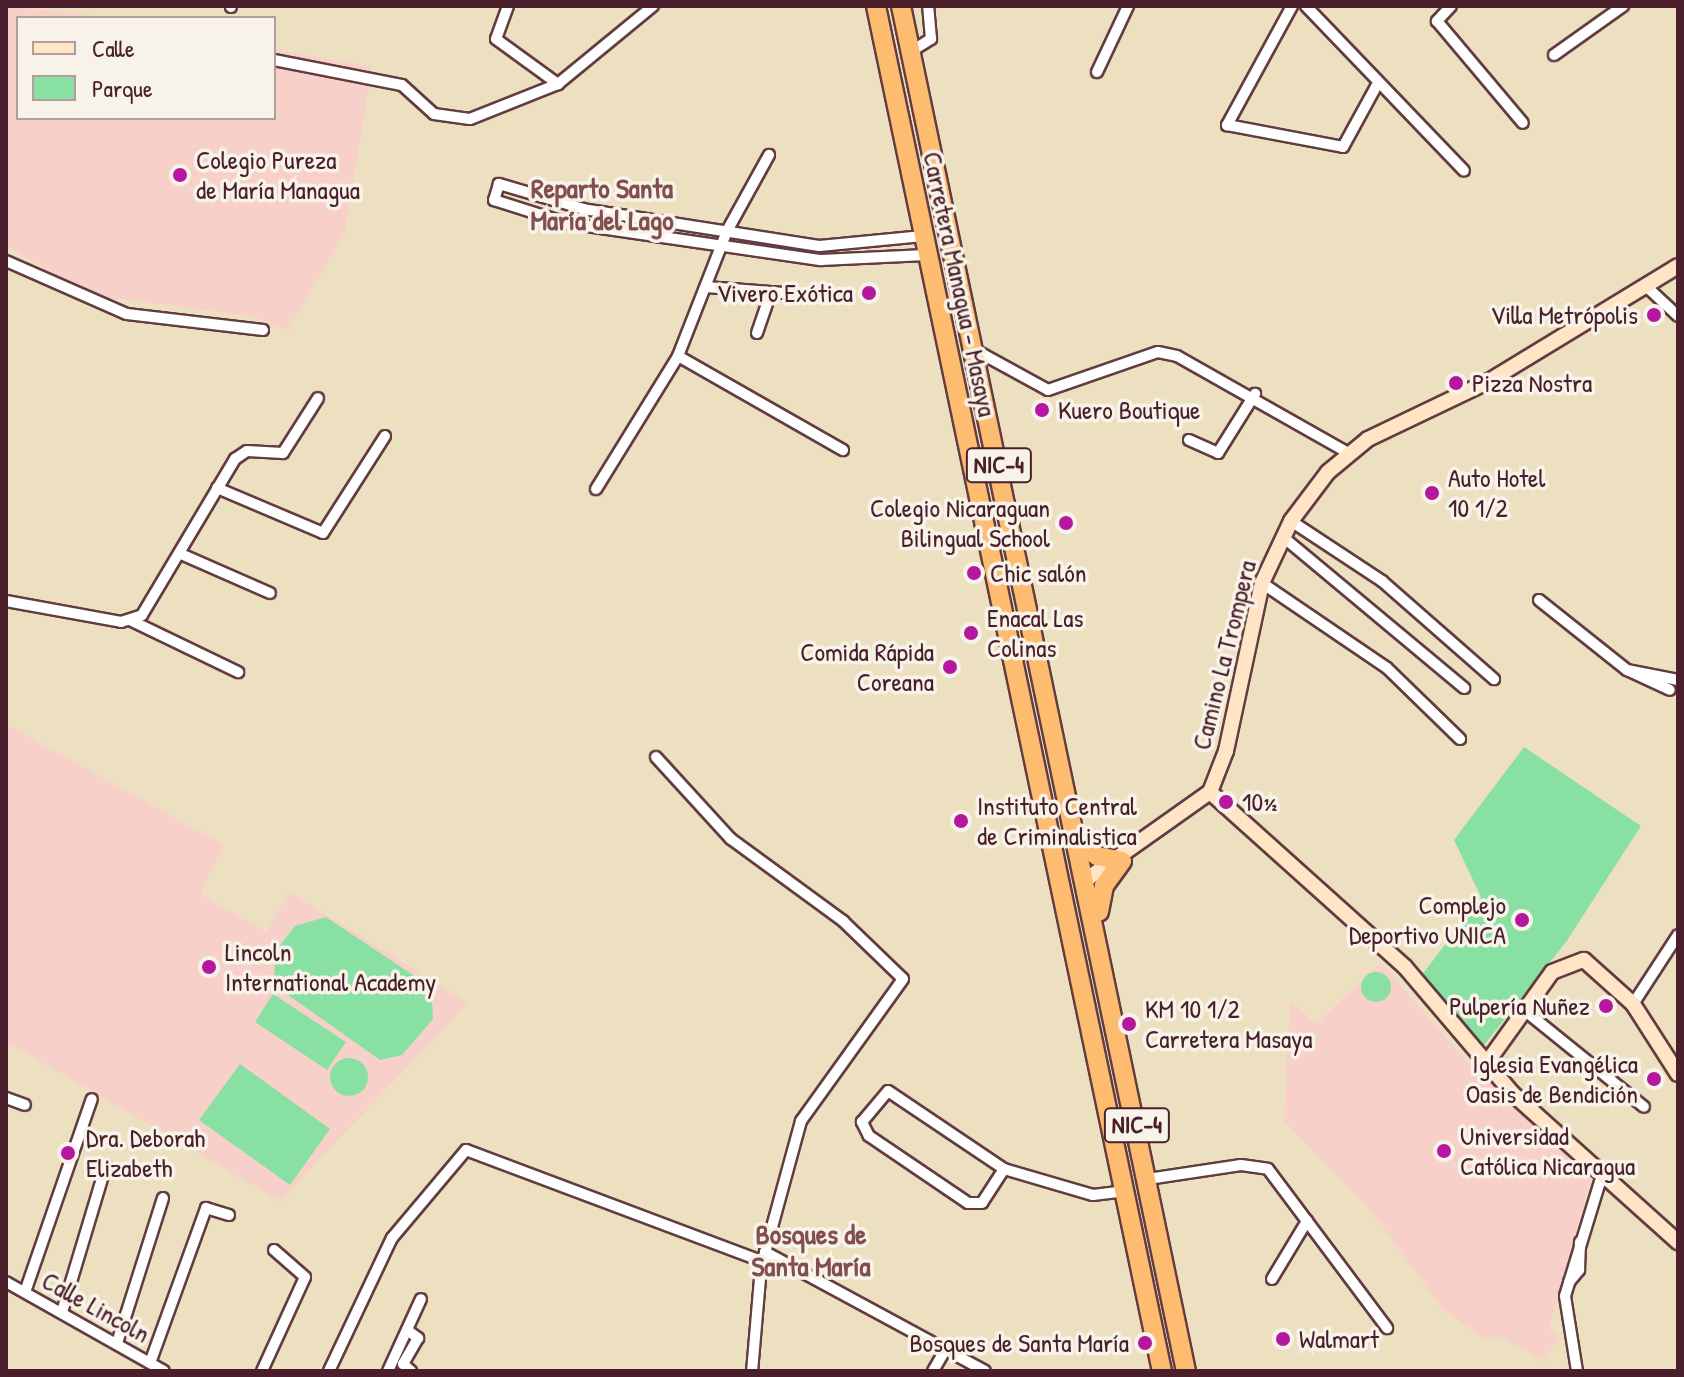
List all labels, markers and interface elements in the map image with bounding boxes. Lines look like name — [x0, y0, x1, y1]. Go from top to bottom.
legend — [16, 16, 276, 120]
text: Calle — [92, 32, 134, 64]
text: Parque — [92, 72, 152, 104]
place label: Colegio Pureza de María Managua — [196, 144, 360, 206]
street label: Carretera Managua - Masaya — [917, 149, 1003, 419]
marker: Colegio Pureza de María Managua — [171, 166, 189, 184]
district label: Reparto Santa María del Lago — [530, 171, 674, 237]
place label: Vivero Exótica — [717, 277, 853, 309]
marker: Vivero Exótica — [860, 284, 878, 302]
place label: Villa Metrópolis — [1491, 299, 1638, 331]
marker: Villa Metrópolis — [1645, 306, 1663, 324]
place label: Pizza Nostra — [1472, 367, 1592, 399]
marker: Pizza Nostra — [1447, 374, 1465, 392]
place label: Kuero Boutique — [1058, 394, 1200, 426]
marker: Kuero Boutique — [1033, 401, 1051, 419]
road number: NIC-4 — [965, 445, 1033, 485]
place label: Auto Hotel 10 1/2 — [1448, 462, 1545, 524]
marker: Auto Hotel 10 1/2 — [1423, 484, 1441, 502]
place label: Colegio Nicaraguan Bilingual School — [870, 492, 1050, 554]
marker: Colegio Nicaraguan Bilingual School — [1057, 514, 1075, 532]
place label: Chic salón — [990, 557, 1086, 589]
street label: Camino La Trompera — [1185, 557, 1263, 753]
marker: Chic salón — [965, 564, 983, 582]
place label: Enacal Las Colinas — [987, 602, 1083, 664]
marker: Enacal Las Colinas — [962, 624, 980, 642]
place label: Comida Rápida Coreana — [800, 636, 934, 698]
marker: Comida Rápida Coreana — [941, 658, 959, 676]
place label: 10½ — [1242, 786, 1278, 818]
place label: Instituto Central de Criminalistica — [977, 790, 1137, 852]
marker: 10½ — [1217, 793, 1235, 811]
marker: Instituto Central de Criminalistica — [952, 812, 970, 830]
place label: Complejo Deportivo UNICA — [1349, 889, 1506, 950]
marker: Complejo Deportivo UNICA — [1513, 911, 1531, 929]
place label: Lincoln International Academy — [225, 936, 436, 998]
marker: Lincoln International Academy — [200, 958, 218, 976]
place label: Pulpería Nuñez — [1449, 990, 1590, 1022]
place label: KM 10 1/2 Carretera Masaya — [1145, 993, 1312, 1054]
marker: Pulpería Nuñez — [1597, 997, 1615, 1015]
marker: KM 10 1/2 Carretera Masaya — [1120, 1015, 1138, 1033]
place label: Iglesia Evangélica Oasis de Bendición — [1466, 1048, 1638, 1110]
marker: Iglesia Evangélica Oasis de Bendición — [1645, 1070, 1663, 1088]
road number: NIC-4 — [1103, 1105, 1171, 1145]
place label: Universidad Católica Nicaragua — [1460, 1120, 1635, 1182]
place label: Dra. Deborah Elizabeth — [86, 1122, 205, 1184]
marker: Dra. Deborah Elizabeth — [57, 1142, 79, 1164]
marker: Universidad Católica Nicaragua — [1435, 1142, 1453, 1160]
district label: Bosques de Santa María — [751, 1217, 871, 1283]
street label: Calle Lincoln — [37, 1265, 155, 1349]
place label: Walmart — [1299, 1323, 1379, 1355]
place label: Bosques de Santa María — [909, 1327, 1129, 1359]
marker: Walmart — [1274, 1330, 1292, 1348]
marker: Bosques de Santa María — [1136, 1334, 1154, 1352]

